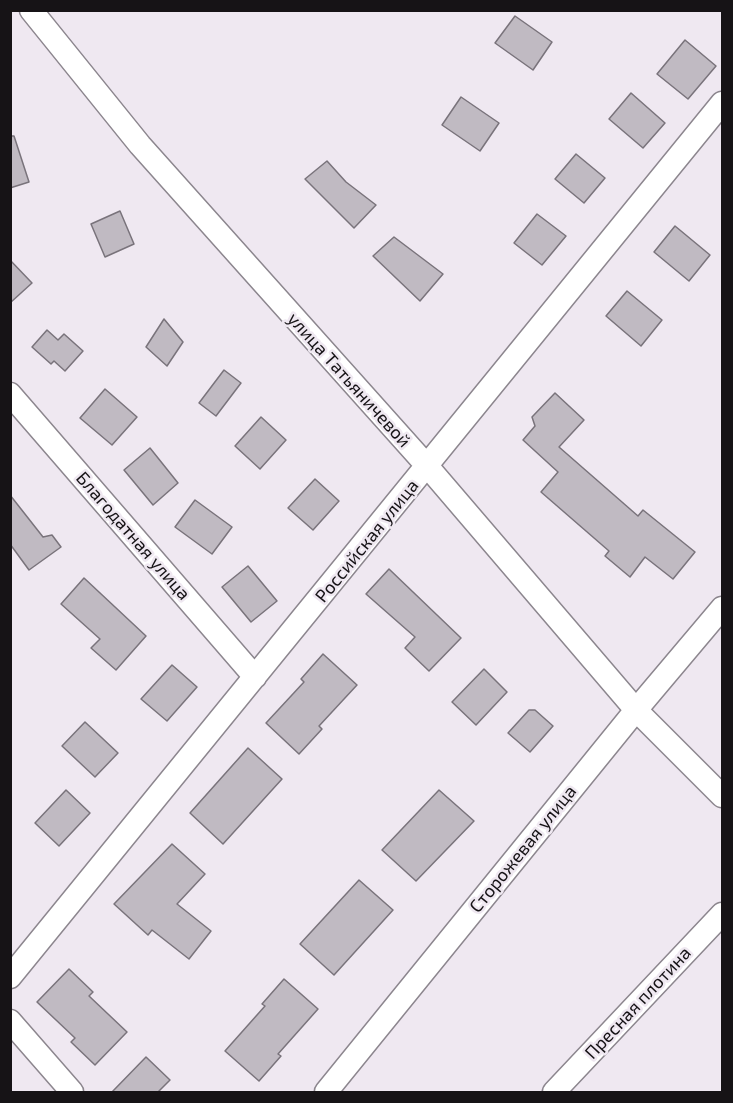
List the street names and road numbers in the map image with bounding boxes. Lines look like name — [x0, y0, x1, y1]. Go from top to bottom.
street label: улица Татьяничевой — [283, 308, 415, 452]
street label: Благодатная улица — [71, 467, 195, 605]
street label: Российская улица — [311, 475, 423, 607]
street label: Сторожевая улица — [465, 781, 581, 917]
street label: Пресная плотина — [580, 942, 696, 1064]

